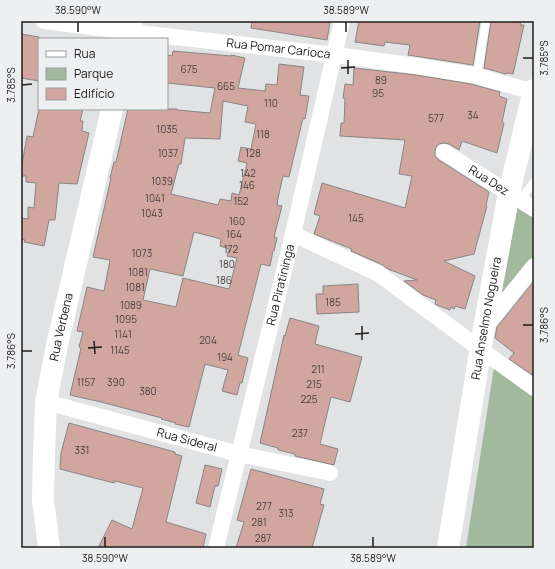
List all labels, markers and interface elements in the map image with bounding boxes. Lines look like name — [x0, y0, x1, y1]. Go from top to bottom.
text: 38.590°W — [55, 3, 102, 17]
text: 38.589°W — [323, 3, 369, 17]
street label: Rua Pomar Carioca — [226, 34, 331, 62]
legend — [38, 38, 168, 110]
text: 3.785°S — [537, 40, 551, 76]
text: Rua — [74, 45, 95, 62]
house number: 675 — [180, 62, 198, 76]
text: Parque — [74, 65, 113, 82]
text: 3.785°S — [4, 67, 18, 103]
house number: 89 — [375, 73, 387, 87]
house number: 665 — [217, 79, 235, 93]
text: Edifício — [74, 85, 114, 102]
house number: 95 — [372, 86, 384, 100]
house number: 110 — [264, 96, 278, 110]
house number: 34 — [467, 108, 479, 122]
house number: 577 — [428, 111, 444, 125]
house number: 1035 — [156, 122, 178, 136]
house number: 118 — [256, 127, 270, 141]
house number: 1037 — [158, 146, 178, 160]
house number: 128 — [245, 146, 261, 160]
street label: Rua Dez — [465, 161, 513, 199]
house number: 142 — [240, 166, 256, 180]
house number: 1039 — [151, 174, 173, 188]
house number: 146 — [239, 178, 255, 192]
house number: 1041 — [145, 191, 165, 205]
house number: 152 — [233, 194, 249, 208]
house number: 1043 — [141, 206, 163, 220]
house number: 145 — [348, 211, 364, 225]
house number: 160 — [229, 214, 245, 228]
house number: 164 — [226, 227, 242, 241]
house number: 172 — [224, 242, 239, 256]
street label: Rua Piratininga — [262, 242, 298, 327]
house number: 1073 — [132, 246, 152, 260]
street label: Rua Anselmo Nogueira — [467, 255, 505, 381]
house number: 180 — [219, 257, 235, 271]
house number: 1081 — [128, 265, 148, 279]
house number: 186 — [216, 273, 232, 287]
house number: 1081 — [125, 280, 145, 294]
street label: Rua Verbena — [45, 291, 77, 362]
house number: 185 — [325, 295, 341, 309]
house number: 1089 — [120, 298, 142, 312]
text: 3.786°S — [537, 307, 551, 343]
house number: 1095 — [115, 312, 137, 326]
house number: 1141 — [114, 327, 132, 341]
text: 3.786°S — [4, 333, 18, 369]
house number: 204 — [199, 333, 217, 347]
house number: 1145 — [110, 343, 130, 357]
house number: 194 — [217, 350, 233, 364]
house number: 211 — [311, 362, 325, 376]
house number: 1157 — [77, 375, 95, 389]
house number: 390 — [107, 375, 125, 389]
house number: 215 — [306, 377, 322, 391]
house number: 380 — [139, 384, 157, 398]
house number: 225 — [300, 392, 318, 406]
street label: Rua Sideral — [155, 423, 219, 456]
house number: 237 — [292, 426, 308, 440]
house number: 331 — [75, 443, 89, 457]
house number: 277 — [256, 499, 272, 513]
house number: 313 — [279, 506, 293, 520]
house number: 281 — [251, 515, 267, 529]
house number: 287 — [255, 531, 271, 545]
text: 38.590°W — [82, 551, 129, 565]
text: 38.589°W — [350, 551, 396, 565]

